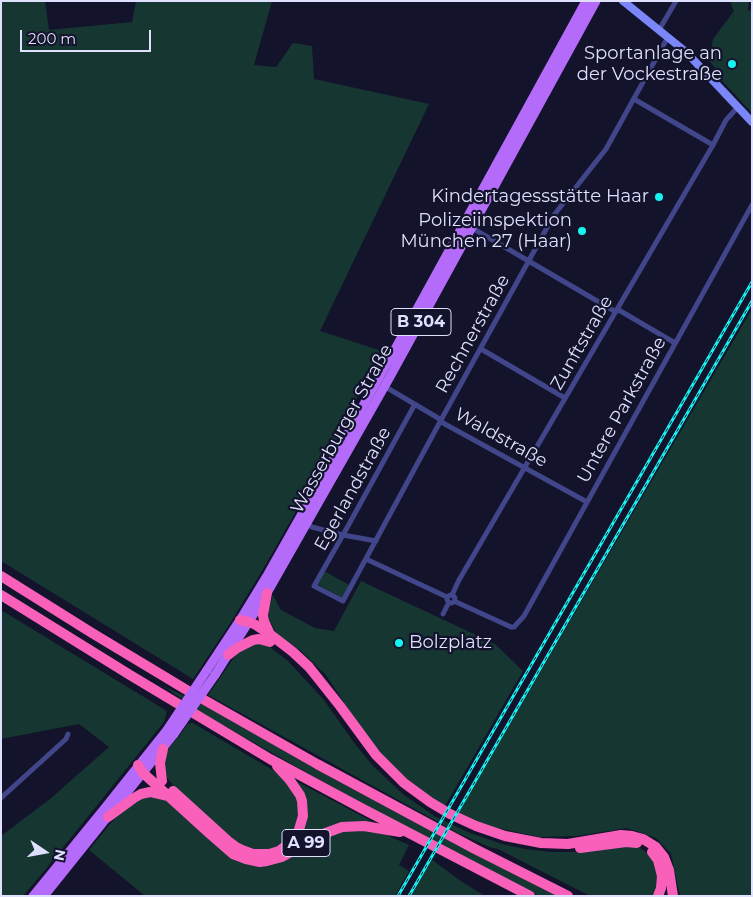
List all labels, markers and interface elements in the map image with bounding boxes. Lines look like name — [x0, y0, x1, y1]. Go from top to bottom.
scale bar — [22, 20, 154, 52]
text: 200 m — [28, 29, 76, 48]
place label: Sportanlage an der Vockestraße — [577, 43, 722, 86]
marker: Sportanlage an der Vockestraße — [726, 58, 738, 70]
place label: Kindertagessstätte Haar — [431, 186, 649, 208]
marker: Kindertagessstätte Haar — [653, 191, 665, 203]
place label: Polizeiinspektion München 27 (Haar) — [400, 210, 572, 252]
marker: Polizeiinspektion München 27 (Haar) — [576, 225, 588, 237]
street label: Rechnerstraße — [431, 271, 515, 397]
street label: Zunftstraße — [546, 292, 618, 394]
road number: B 304 — [391, 308, 451, 336]
street label: Untere Parkstraße — [573, 333, 671, 487]
street label: Wasserburger Straße — [287, 341, 397, 517]
street label: Waldstraße — [451, 404, 551, 472]
street label: Egerlandstraße — [310, 423, 396, 555]
place label: Bolzplatz — [409, 632, 492, 654]
marker: Bolzplatz — [393, 637, 405, 649]
north arrow — [20, 827, 70, 877]
road number: A 99 — [282, 830, 330, 856]
text: N — [50, 848, 70, 863]

